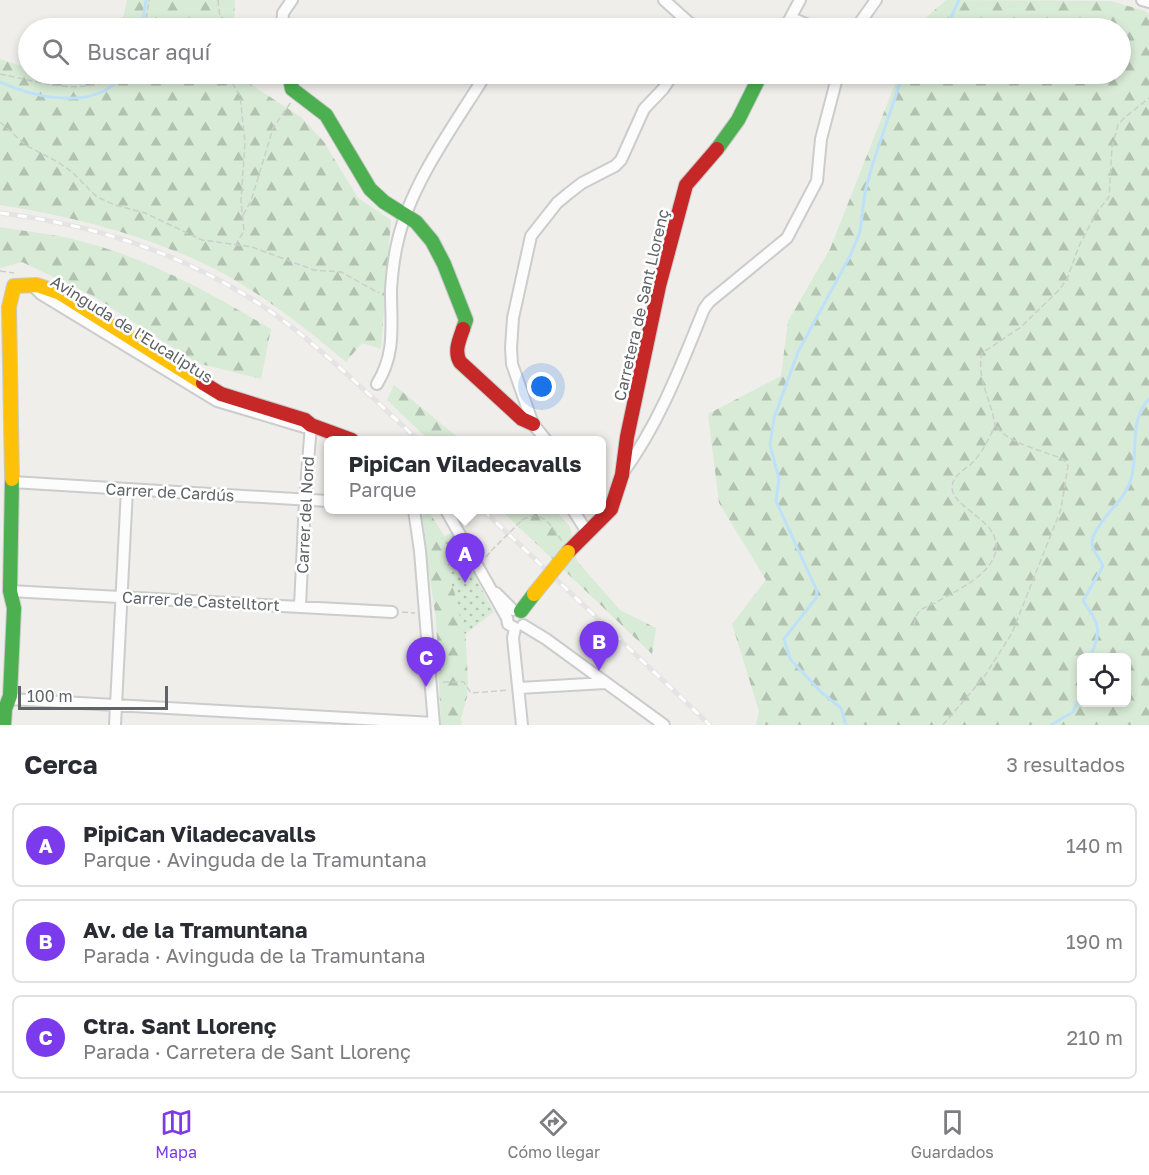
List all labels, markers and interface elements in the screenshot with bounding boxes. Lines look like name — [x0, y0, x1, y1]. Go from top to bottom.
search box — [18, 18, 1131, 84]
icon: search — [39, 35, 72, 68]
text: Buscar aquí — [87, 38, 210, 65]
street label: Carretera de Sant Llorenç — [609, 207, 673, 403]
street label: Avinguda de l'Eucaliptus — [47, 271, 217, 387]
your location — [527, 372, 556, 401]
popup — [324, 436, 606, 514]
text: PipiCan Viladecavalls — [348, 450, 582, 477]
street label: Carrer del Nord — [292, 456, 318, 574]
text: Parque — [348, 477, 416, 501]
street label: Carrer de Cardús — [105, 479, 235, 505]
pin: A — [446, 534, 484, 583]
street label: Carrer de Castelltort — [122, 587, 280, 615]
pin: B — [580, 622, 618, 671]
pin: C — [406, 638, 446, 687]
map controls — [1077, 653, 1131, 707]
button: locate — [1077, 653, 1131, 707]
scale bar — [18, 683, 168, 710]
text: 100 m — [27, 686, 73, 706]
text: Cerca — [24, 749, 98, 780]
text: 3 resultados — [1006, 752, 1125, 776]
text: PipiCan Viladecavalls — [83, 820, 316, 847]
text: A — [38, 833, 53, 857]
text: 140 m — [1066, 833, 1123, 857]
text: Parque · Avinguda de la Tramuntana — [83, 847, 427, 871]
text: Av. de la Tramuntana — [83, 916, 307, 943]
text: B — [38, 929, 53, 953]
text: 190 m — [1066, 929, 1123, 953]
text: Parada · Avinguda de la Tramuntana — [83, 943, 426, 967]
text: Ctra. Sant Llorenç — [83, 1012, 276, 1039]
text: C — [38, 1025, 53, 1049]
text: 210 m — [1067, 1025, 1123, 1049]
text: Parada · Carretera de Sant Llorenç — [83, 1039, 411, 1063]
tab: Mapa — [155, 1106, 197, 1162]
tab: Cómo llegar — [508, 1106, 600, 1162]
tab: Guardados — [911, 1106, 994, 1162]

